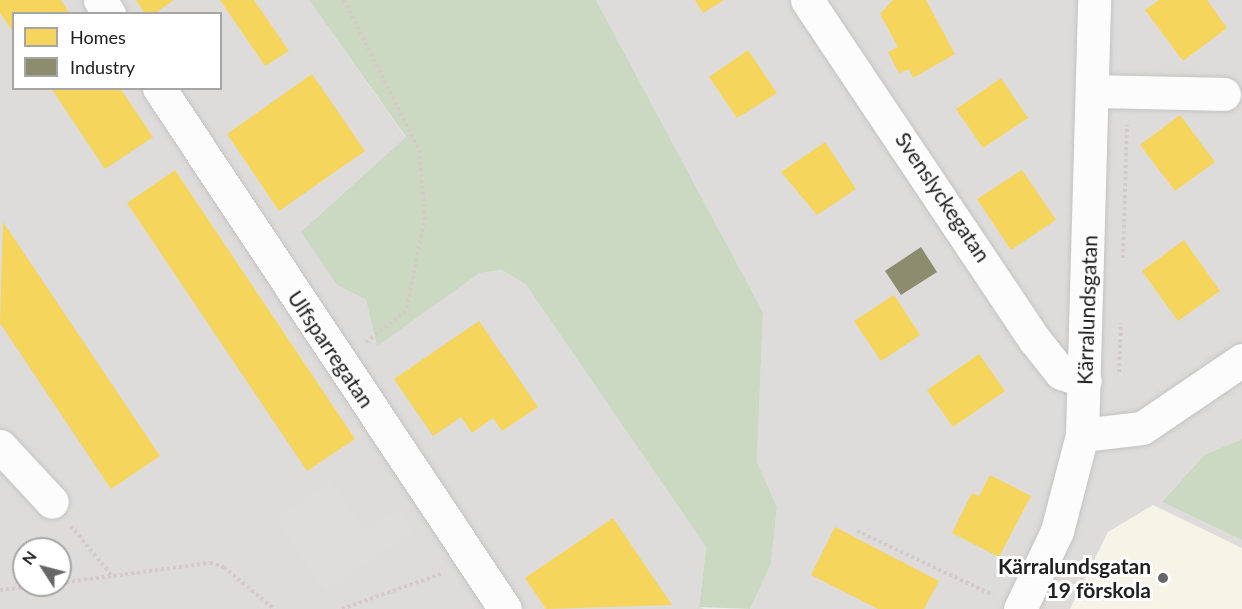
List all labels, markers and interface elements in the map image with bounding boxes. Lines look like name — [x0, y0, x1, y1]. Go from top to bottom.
legend — [12, 12, 222, 90]
text: Homes — [70, 26, 126, 48]
text: Industry — [70, 56, 135, 78]
street label: Svenslyckegatan — [890, 127, 996, 267]
street label: Kärralundsgatan — [1072, 235, 1102, 385]
street label: Ulfsparregatan — [283, 286, 379, 412]
north arrow — [12, 537, 72, 597]
text: N — [17, 547, 40, 568]
place label: Kärralundsgatan 19 förskola — [998, 553, 1151, 603]
marker: Kärralundsgatan 19 förskola — [1156, 571, 1170, 585]

